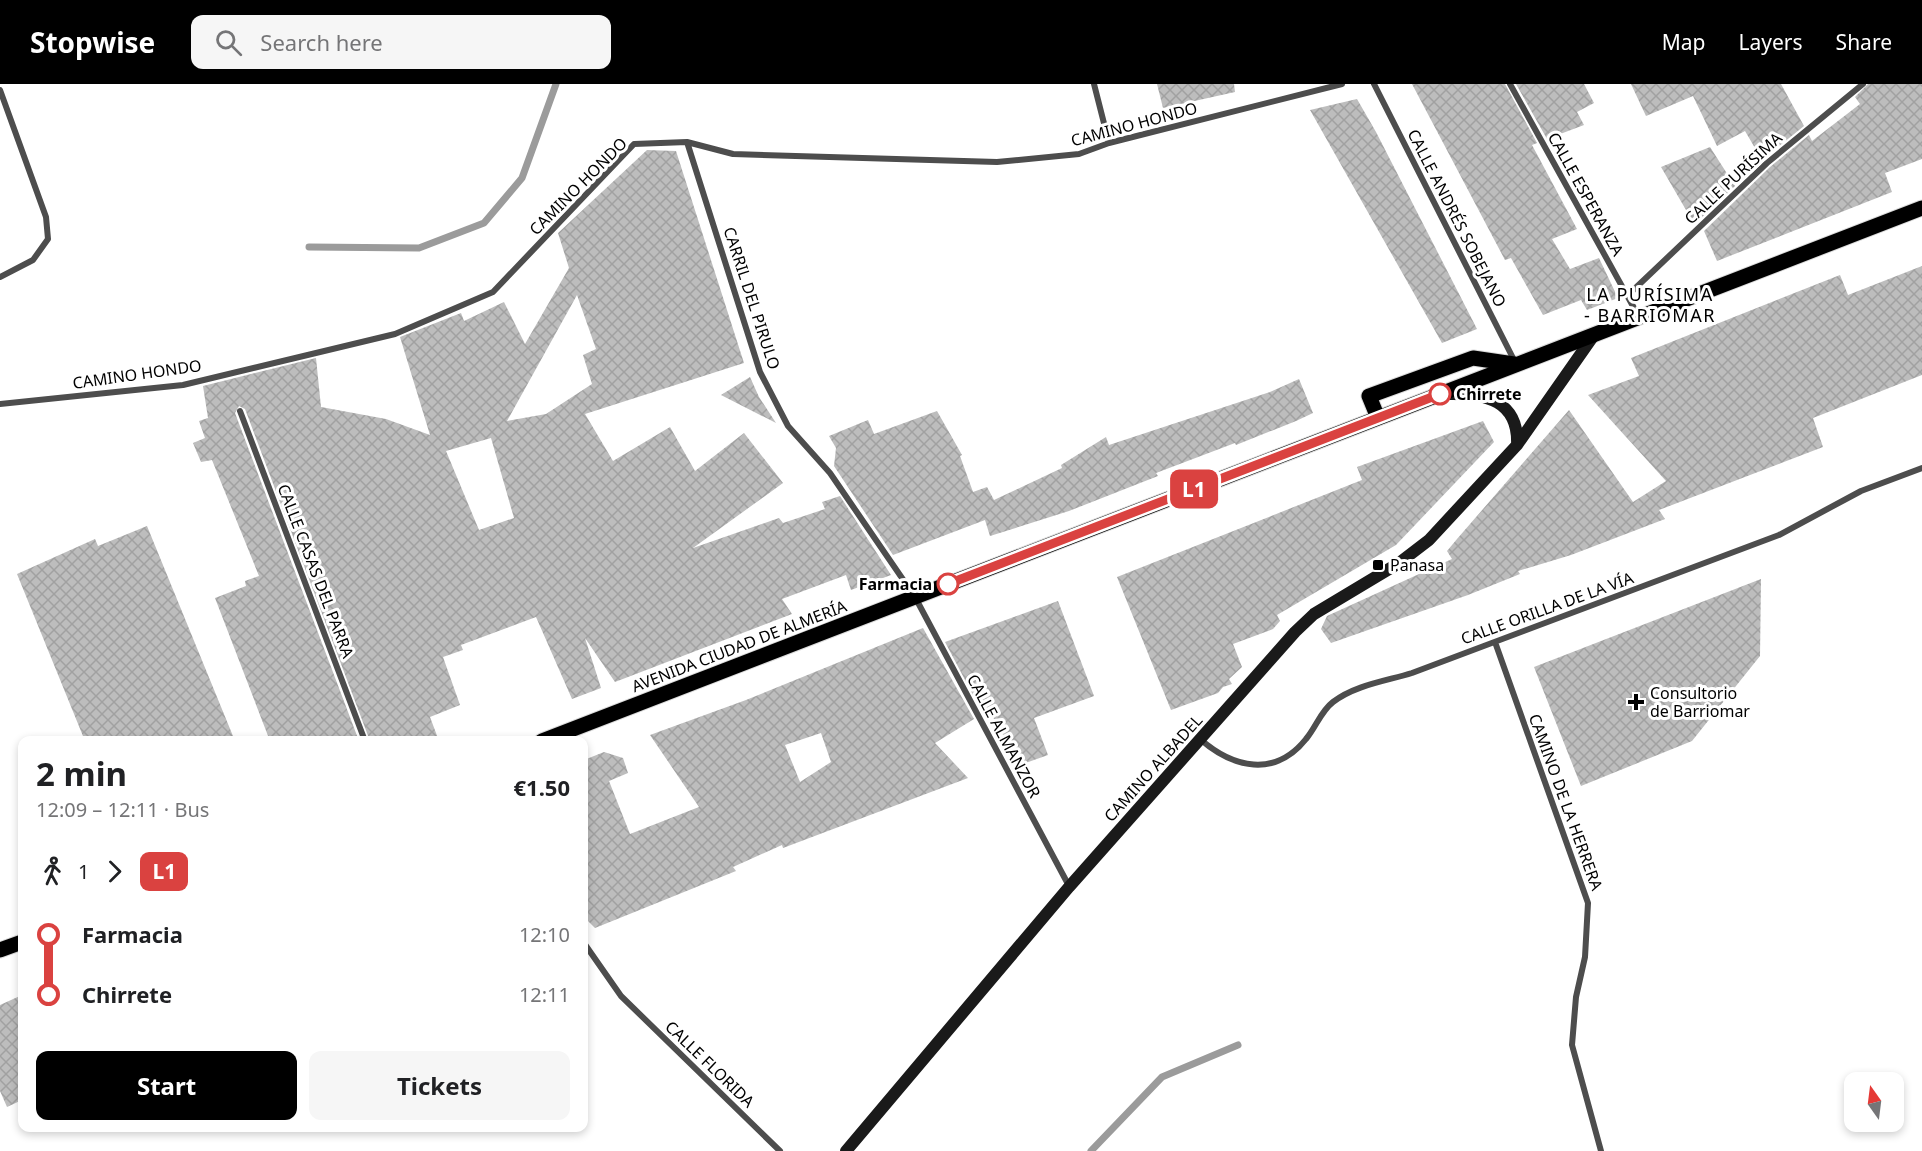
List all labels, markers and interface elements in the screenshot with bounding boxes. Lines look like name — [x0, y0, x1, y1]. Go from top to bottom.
search box — [191, 15, 611, 69]
text: Stopwise — [30, 23, 155, 61]
icon: search — [212, 26, 245, 59]
text: Search here — [260, 27, 383, 57]
text: Map — [1662, 28, 1706, 56]
text: Layers — [1739, 28, 1803, 56]
text: Share — [1836, 28, 1892, 56]
street label: CAMINO HONDO — [1068, 97, 1200, 151]
street label: CALLE ANDRÉS SOBEJANO — [1403, 125, 1511, 311]
street label: CALLE PURÍSIMA — [1679, 127, 1787, 229]
street label: CALLE ESPERANZA — [1543, 128, 1629, 260]
street label: CAMINO HONDO — [524, 132, 632, 240]
street label: CARRIL DEL PIRULO — [719, 224, 785, 372]
district label: LA PURÍSIMA - BARRIOMAR — [1584, 282, 1716, 327]
street label: CAMINO HONDO — [71, 354, 203, 394]
marker: Chirrete — [1429, 383, 1451, 405]
place label: Chirrete — [1456, 383, 1522, 405]
line badge: L1 — [1167, 470, 1221, 508]
text: L1 — [1182, 475, 1206, 503]
street label: CALLE CASAS DEL PARRA — [273, 481, 360, 662]
place label: Panasa — [1390, 554, 1444, 576]
marker: Panasa — [1371, 558, 1385, 572]
street label: CALLE ORILLA DE LA VÍA — [1458, 566, 1637, 649]
place label: Farmacia — [859, 573, 932, 595]
marker: Farmacia — [937, 573, 959, 595]
street label: AVENIDA CIUDAD DE ALMERÍA — [628, 595, 850, 697]
street label: CALLE ALMANZOR — [962, 670, 1046, 802]
place label: Consultorio de Barriomar — [1650, 682, 1750, 722]
marker: Consultorio de Barriomar — [1627, 693, 1645, 711]
street label: CAMINO ALBADEL — [1099, 710, 1207, 826]
street label: CAMINO DE LA HERRERA — [1524, 711, 1608, 894]
text: 2 min — [36, 751, 127, 796]
text: €1.50 — [513, 772, 570, 802]
text: 12:09 – 12:11 · Bus — [36, 796, 209, 823]
icon: walk — [36, 855, 69, 888]
icon: forward — [98, 855, 131, 888]
text: L1 — [152, 857, 176, 885]
text: 1 — [78, 858, 89, 885]
text: Farmacia — [82, 919, 183, 949]
text: 12:10 — [519, 921, 570, 948]
text: Chirrete — [82, 979, 172, 1009]
text: 12:11 — [519, 981, 570, 1008]
street label: CALLE FLORIDA — [661, 1016, 760, 1113]
button: Start — [36, 1051, 297, 1120]
button: Tickets — [309, 1051, 570, 1120]
north arrow — [1844, 1072, 1904, 1132]
map controls — [1844, 1072, 1904, 1132]

